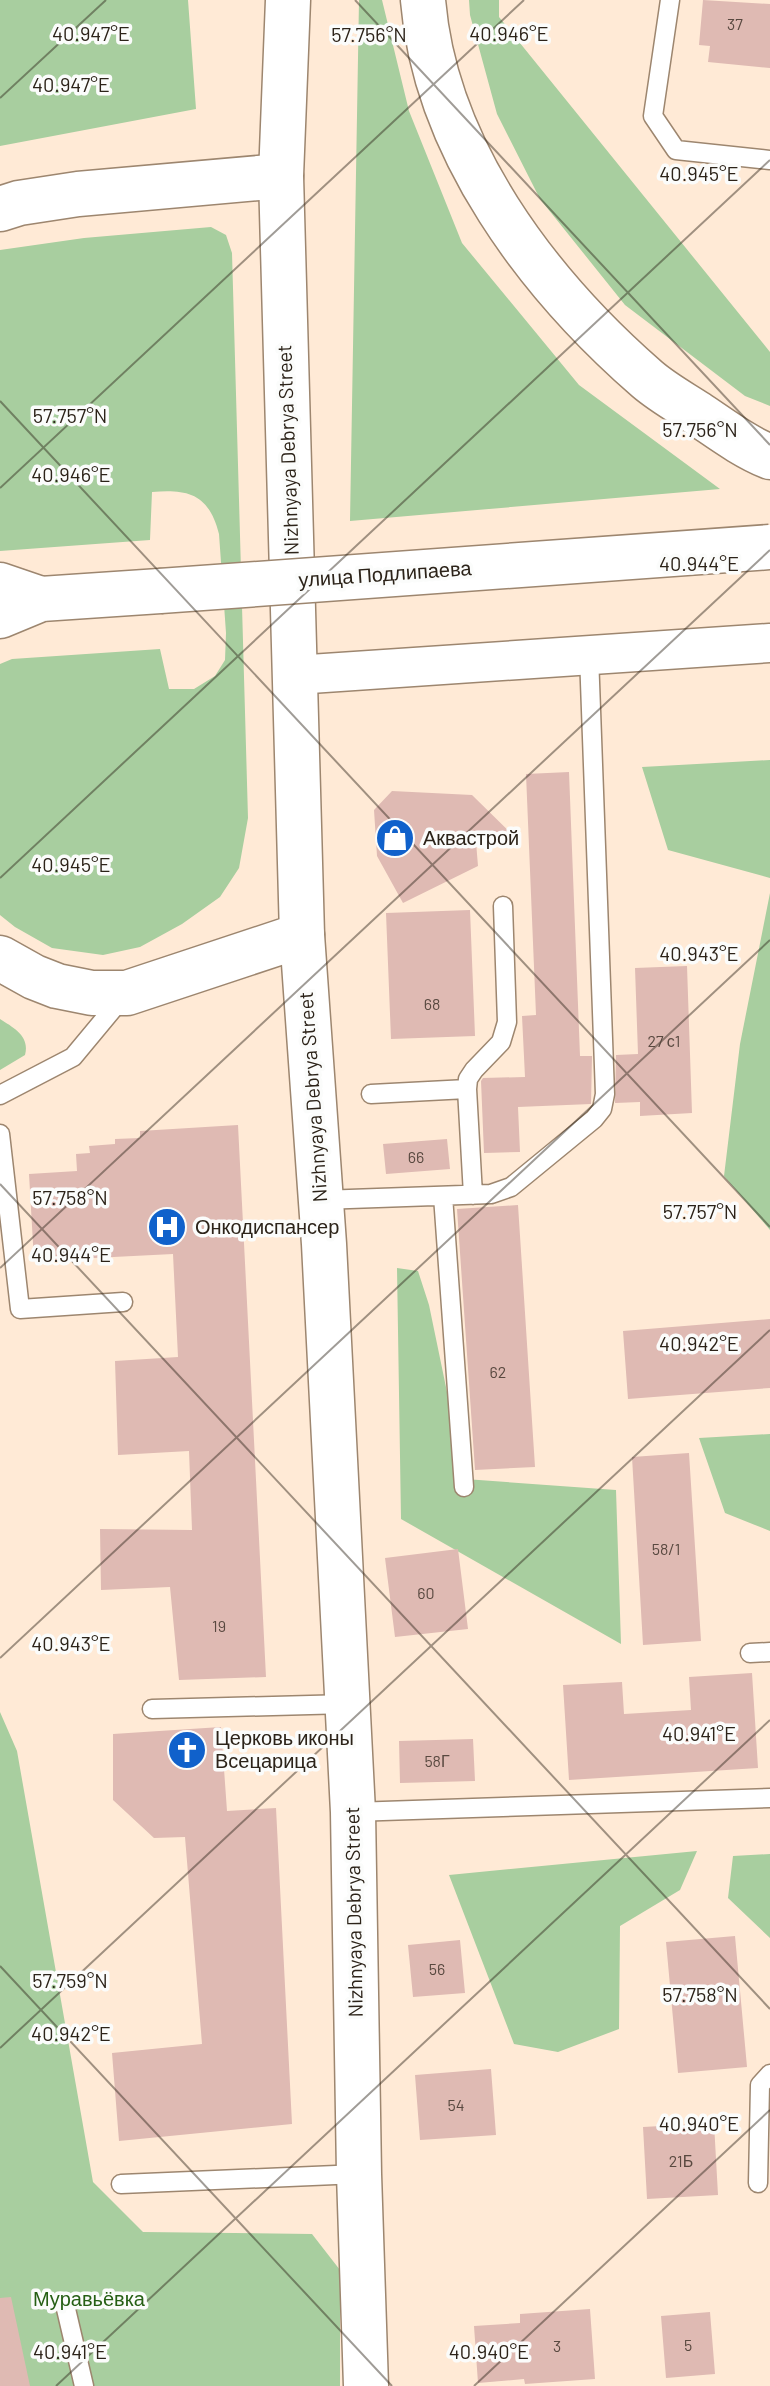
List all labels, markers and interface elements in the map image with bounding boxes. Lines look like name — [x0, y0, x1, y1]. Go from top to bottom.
house number: 37 — [727, 14, 743, 33]
text: 40.947°E — [52, 21, 130, 45]
text: 40.946°E — [469, 21, 549, 45]
text: 57.756°N — [331, 22, 407, 46]
text: 40.947°E — [32, 72, 110, 96]
text: 40.945°E — [659, 161, 739, 185]
street label: Nizhnyaya Debrya Street — [271, 344, 303, 556]
text: 57.757°N — [33, 403, 107, 427]
text: 57.756°N — [662, 417, 738, 441]
text: 40.946°E — [31, 462, 111, 486]
text: 40.944°E — [659, 551, 739, 575]
street label: улица Подлипаева — [298, 555, 473, 591]
shop icon: Аквастрой — [374, 817, 416, 859]
place label: Аквастрой — [423, 825, 519, 849]
text: 40.945°E — [31, 852, 111, 876]
text: 40.943°E — [659, 941, 739, 965]
street label: Nizhnyaya Debrya Street — [293, 991, 331, 1203]
house number: 68 — [424, 994, 440, 1013]
house number: 27 с1 — [648, 1031, 680, 1050]
house number: 66 — [408, 1147, 424, 1166]
text: 57.758°N — [32, 1185, 108, 1209]
text: 57.757°N — [663, 1199, 737, 1223]
hospital icon: Онкодиспансер — [146, 1206, 188, 1248]
place label: Онкодиспансер — [195, 1214, 339, 1238]
text: 40.944°E — [31, 1242, 111, 1266]
text: 40.942°E — [659, 1331, 739, 1355]
house number: 62 — [490, 1362, 506, 1381]
house number: 58/1 — [652, 1539, 680, 1558]
house number: 60 — [417, 1583, 435, 1602]
house number: 19 — [212, 1616, 226, 1635]
text: 40.943°E — [31, 1631, 111, 1655]
text: 40.941°E — [662, 1721, 736, 1745]
place label: Церковь иконы Всецарица — [215, 1725, 354, 1772]
church icon: Церковь иконы Всецарица — [166, 1729, 208, 1771]
house number: 58Г — [424, 1751, 450, 1770]
street label: Nizhnyaya Debrya Street — [339, 1806, 367, 2018]
house number: 56 — [429, 1959, 445, 1978]
text: 57.759°N — [32, 1968, 108, 1992]
text: 57.758°N — [662, 1982, 738, 2006]
text: 40.942°E — [31, 2021, 111, 2045]
house number: 54 — [447, 2095, 465, 2114]
text: 40.940°E — [659, 2111, 739, 2135]
house number: 21Б — [669, 2151, 693, 2170]
park label: Муравьёвка — [33, 2286, 146, 2310]
house number: 5 — [684, 2335, 692, 2354]
house number: 3 — [553, 2336, 561, 2355]
text: 40.941°E — [33, 2339, 107, 2363]
text: 40.940°E — [449, 2339, 529, 2363]

